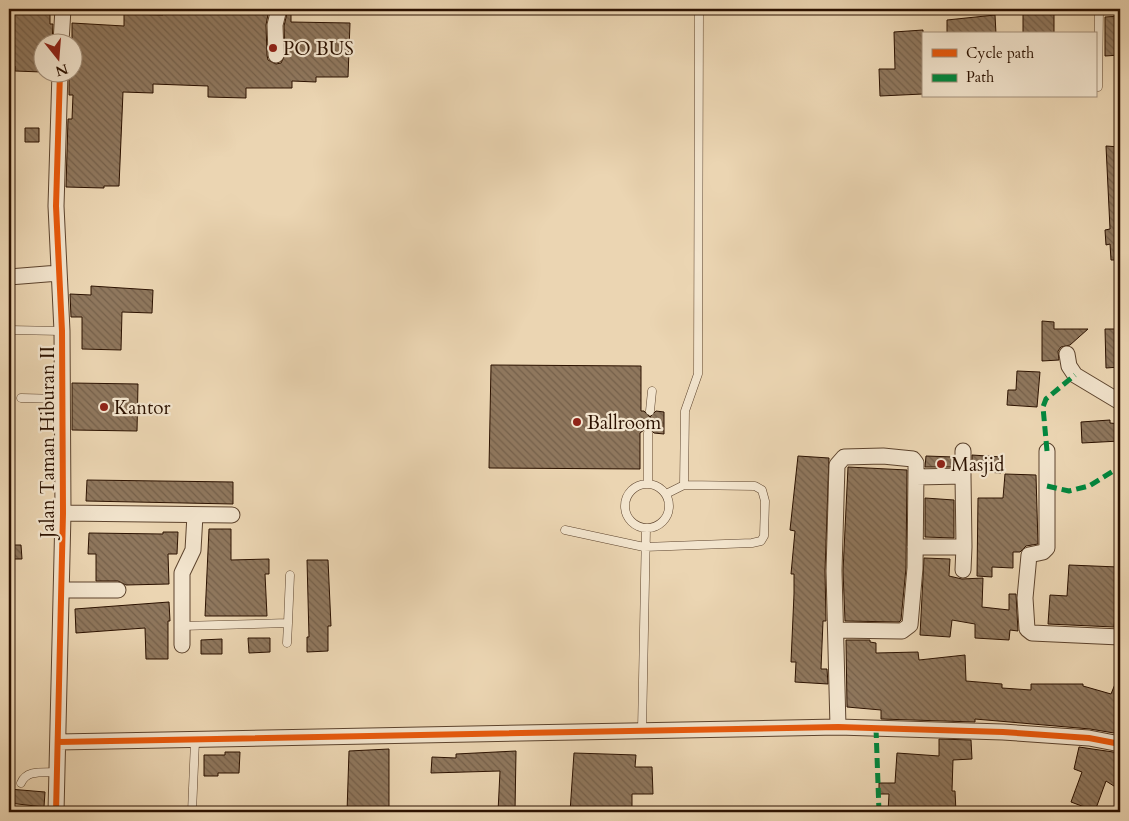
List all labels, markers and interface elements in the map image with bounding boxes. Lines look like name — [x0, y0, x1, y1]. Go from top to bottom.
north arrow — [32, 32, 82, 82]
legend — [922, 32, 1096, 98]
place label: PO BUS — [283, 36, 354, 62]
marker: PO BUS — [267, 42, 279, 54]
text: Cycle path — [966, 43, 1035, 63]
text: N — [53, 59, 70, 81]
text: Path — [966, 67, 995, 87]
street label: Jalan Taman Hiburan II — [35, 346, 61, 541]
place label: Kantor — [114, 395, 170, 421]
marker: Kantor — [98, 401, 110, 413]
place label: Ballroom — [587, 410, 662, 436]
marker: Ballroom — [571, 416, 583, 428]
place label: Masjid — [951, 452, 1004, 478]
marker: Masjid — [935, 458, 947, 470]

